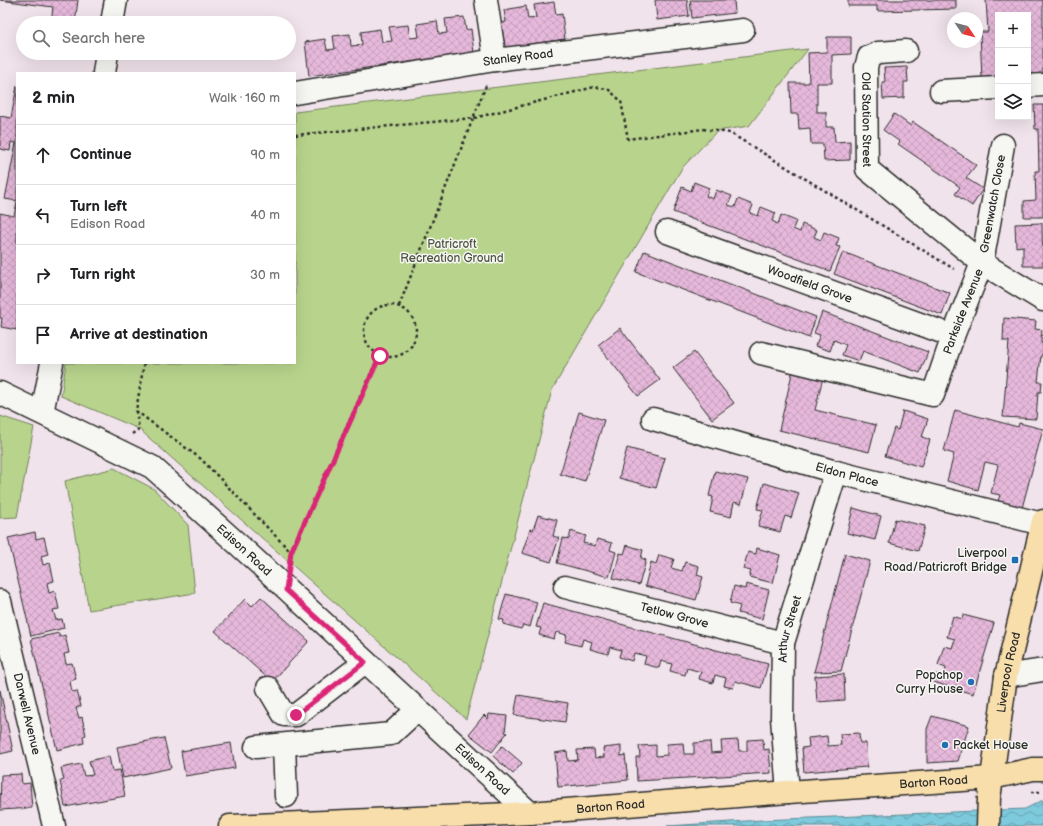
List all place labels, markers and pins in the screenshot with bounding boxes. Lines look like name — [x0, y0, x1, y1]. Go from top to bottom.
place label: Liverpool Road/Patricroft Bridge — [884, 546, 1007, 575]
marker: Liverpool Road/Patricroft Bridge — [1010, 555, 1020, 565]
place label: Popchop Curry House — [895, 668, 963, 697]
marker: Popchop Curry House — [966, 677, 976, 687]
place label: Packet House — [953, 738, 1028, 753]
marker: Packet House — [940, 740, 950, 750]

